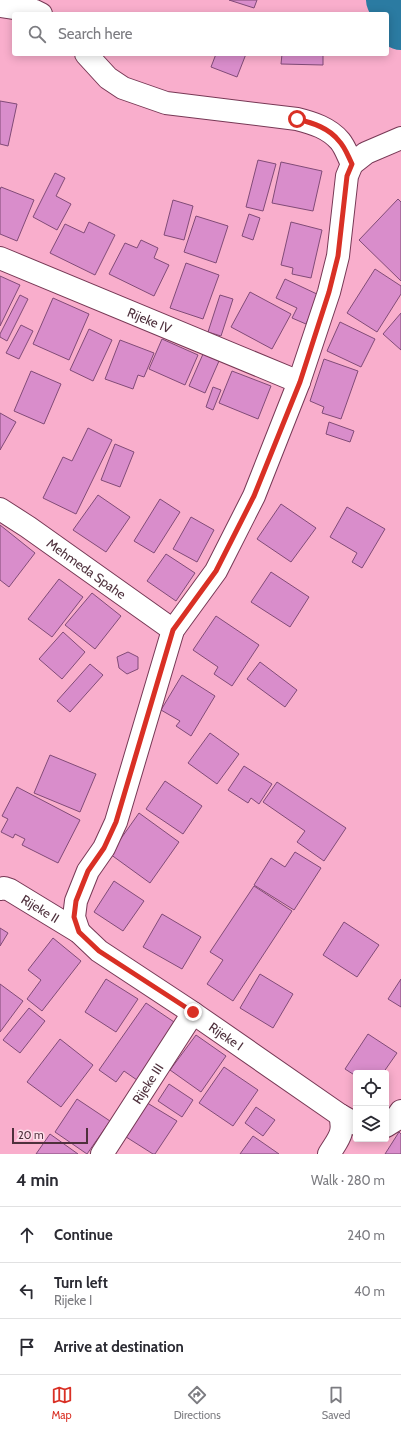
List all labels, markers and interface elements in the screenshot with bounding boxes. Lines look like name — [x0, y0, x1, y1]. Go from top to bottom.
search box — [12, 12, 389, 56]
icon: search — [26, 23, 48, 45]
text: Search here — [58, 25, 133, 43]
route start — [288, 110, 306, 128]
street label: Rijeke IV — [125, 304, 174, 336]
street label: Mehmeda Spahe — [44, 535, 129, 602]
street label: Rijeke II — [18, 891, 62, 926]
route end — [184, 1003, 202, 1021]
street label: Rijeke I — [206, 1019, 247, 1054]
street label: Rijeke III — [129, 1060, 166, 1107]
map controls — [353, 1070, 389, 1142]
button: locate — [353, 1070, 389, 1106]
button: layers — [353, 1106, 389, 1142]
scale bar — [12, 1126, 88, 1145]
text: 20 m — [18, 1128, 44, 1142]
text: 4 min — [16, 1170, 59, 1190]
text: Walk · 280 m — [311, 1172, 385, 1188]
icon: ahead — [16, 1224, 38, 1246]
text: Continue — [54, 1226, 113, 1244]
text: 240 m — [347, 1227, 385, 1243]
text: Turn left — [54, 1274, 108, 1292]
icon: left — [16, 1280, 38, 1302]
text: 40 m — [354, 1283, 385, 1299]
text: Rijeke I — [54, 1292, 92, 1308]
icon: arrive — [16, 1336, 38, 1358]
text: Arrive at destination — [54, 1338, 184, 1356]
tab: Map — [51, 1384, 73, 1422]
tab: Directions — [174, 1384, 221, 1422]
tab: Saved — [322, 1384, 350, 1422]

